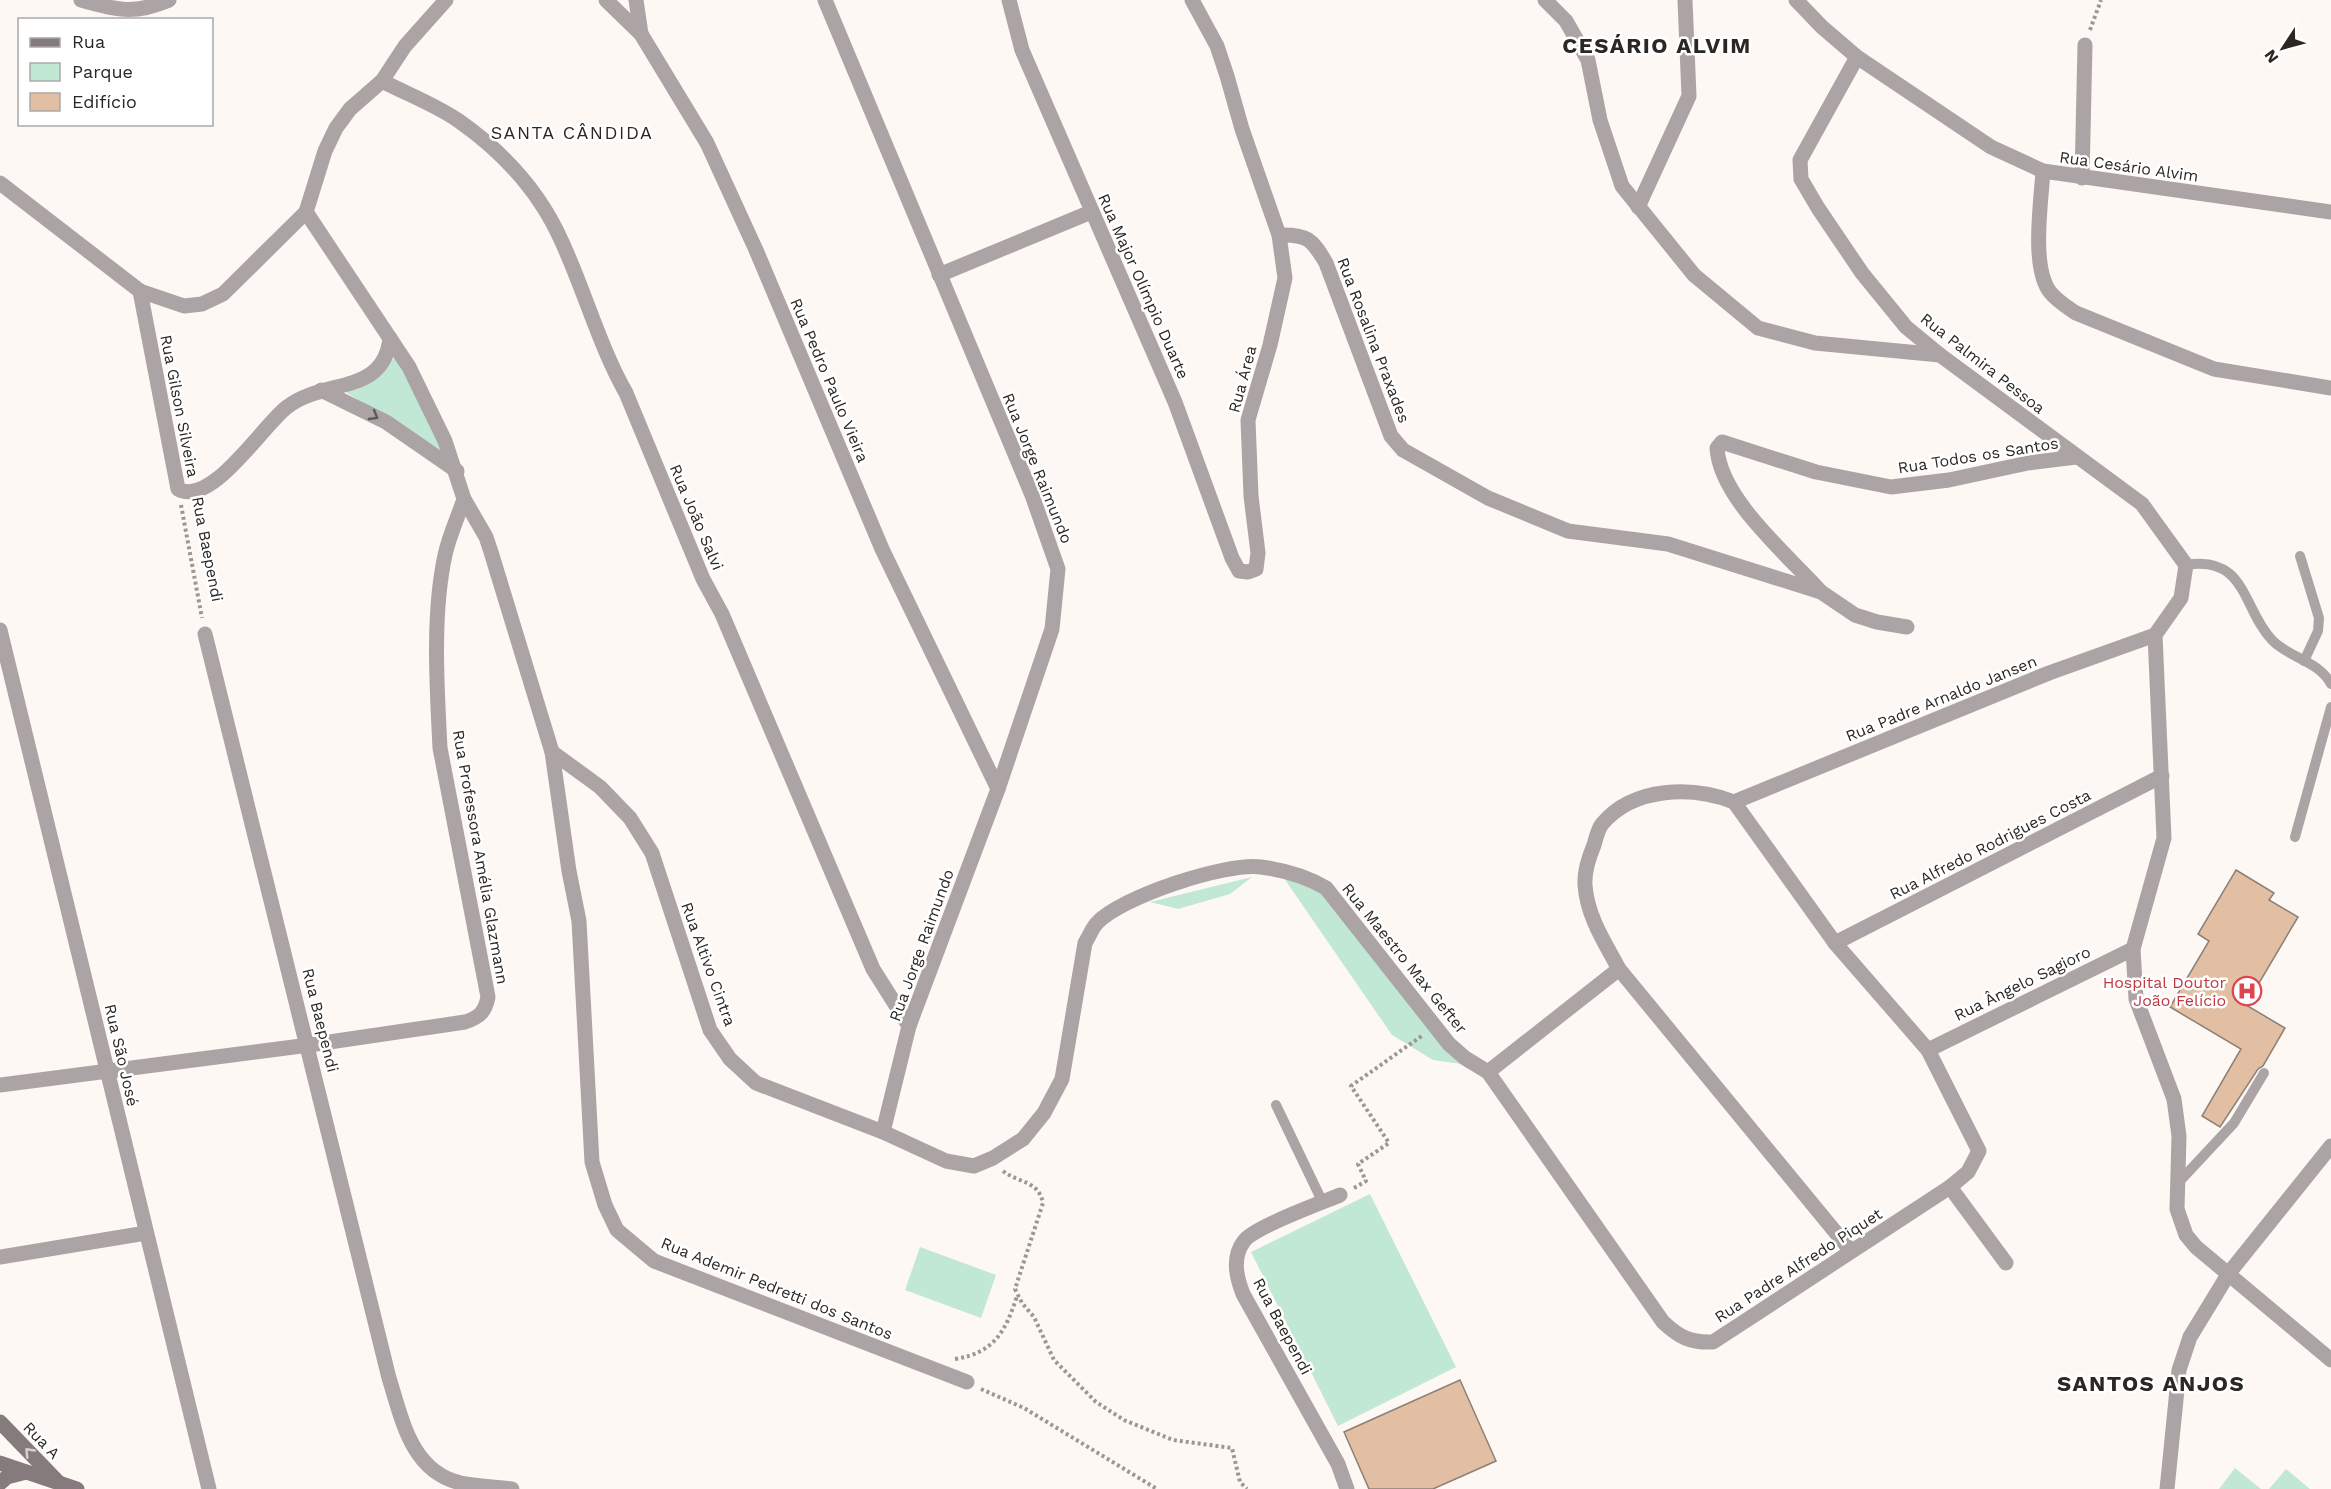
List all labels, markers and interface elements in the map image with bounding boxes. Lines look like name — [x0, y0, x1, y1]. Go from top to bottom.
legend — [18, 18, 213, 126]
north arrow — [2253, 18, 2313, 78]
text: Rua — [72, 31, 105, 52]
district label: CESÁRIO ALVIM — [1562, 33, 1752, 58]
text: N — [2260, 46, 2282, 67]
text: Parque — [72, 61, 133, 82]
text: Edifício — [72, 91, 137, 112]
district label: SANTA CÂNDIDA — [491, 122, 653, 143]
street label: Rua Cesário Alvim — [2058, 147, 2200, 186]
street label: Rua Major Olímpio Duarte — [1094, 191, 1193, 382]
street label: Rua Rosalina Praxades — [1333, 255, 1414, 425]
street label: Rua Pedro Paulo Vieira — [786, 295, 873, 465]
street label: Rua Palmira Pessoa — [1917, 309, 2049, 418]
street label: Rua Gilson Silveira — [156, 333, 203, 479]
street label: Rua Área — [1224, 343, 1261, 415]
street label: Rua Jorge Raimundo — [999, 390, 1076, 546]
one-way arrow — [368, 409, 378, 420]
street label: Rua Todos os Santos — [1896, 433, 2060, 478]
street label: Rua João Salvi — [666, 461, 727, 573]
street label: Rua Baependi — [188, 495, 227, 603]
street label: Rua Padre Arnaldo Jansen — [1843, 651, 2040, 746]
street label: Rua Professora Amélia Glazmann — [449, 728, 512, 986]
street label: Rua Alfredo Rodrigues Costa — [1886, 785, 2094, 904]
street label: Rua Jorge Raimundo — [885, 866, 958, 1024]
street label: Rua Maestro Max Gefter — [1338, 879, 1471, 1038]
street label: Rua Altivo Cintra — [677, 900, 740, 1029]
street label: Rua Ângelo Sagioro — [1951, 942, 2094, 1025]
street label: Rua Baependi — [298, 966, 343, 1074]
place label: Hospital Doutor João Felício — [2103, 973, 2226, 1010]
hospital icon: Hospital Doutor João Felício — [2231, 975, 2263, 1007]
street label: Rua São José — [101, 1002, 143, 1108]
street label: Rua Padre Alfredo Piquet — [1711, 1204, 1886, 1327]
street label: Rua Ademir Pedretti dos Santos — [658, 1233, 895, 1344]
street label: Rua Baependi — [1249, 1275, 1316, 1378]
district label: SANTOS ANJOS — [2057, 1371, 2245, 1396]
street label: Rua A — [19, 1418, 64, 1463]
one-way arrow — [25, 1449, 36, 1459]

